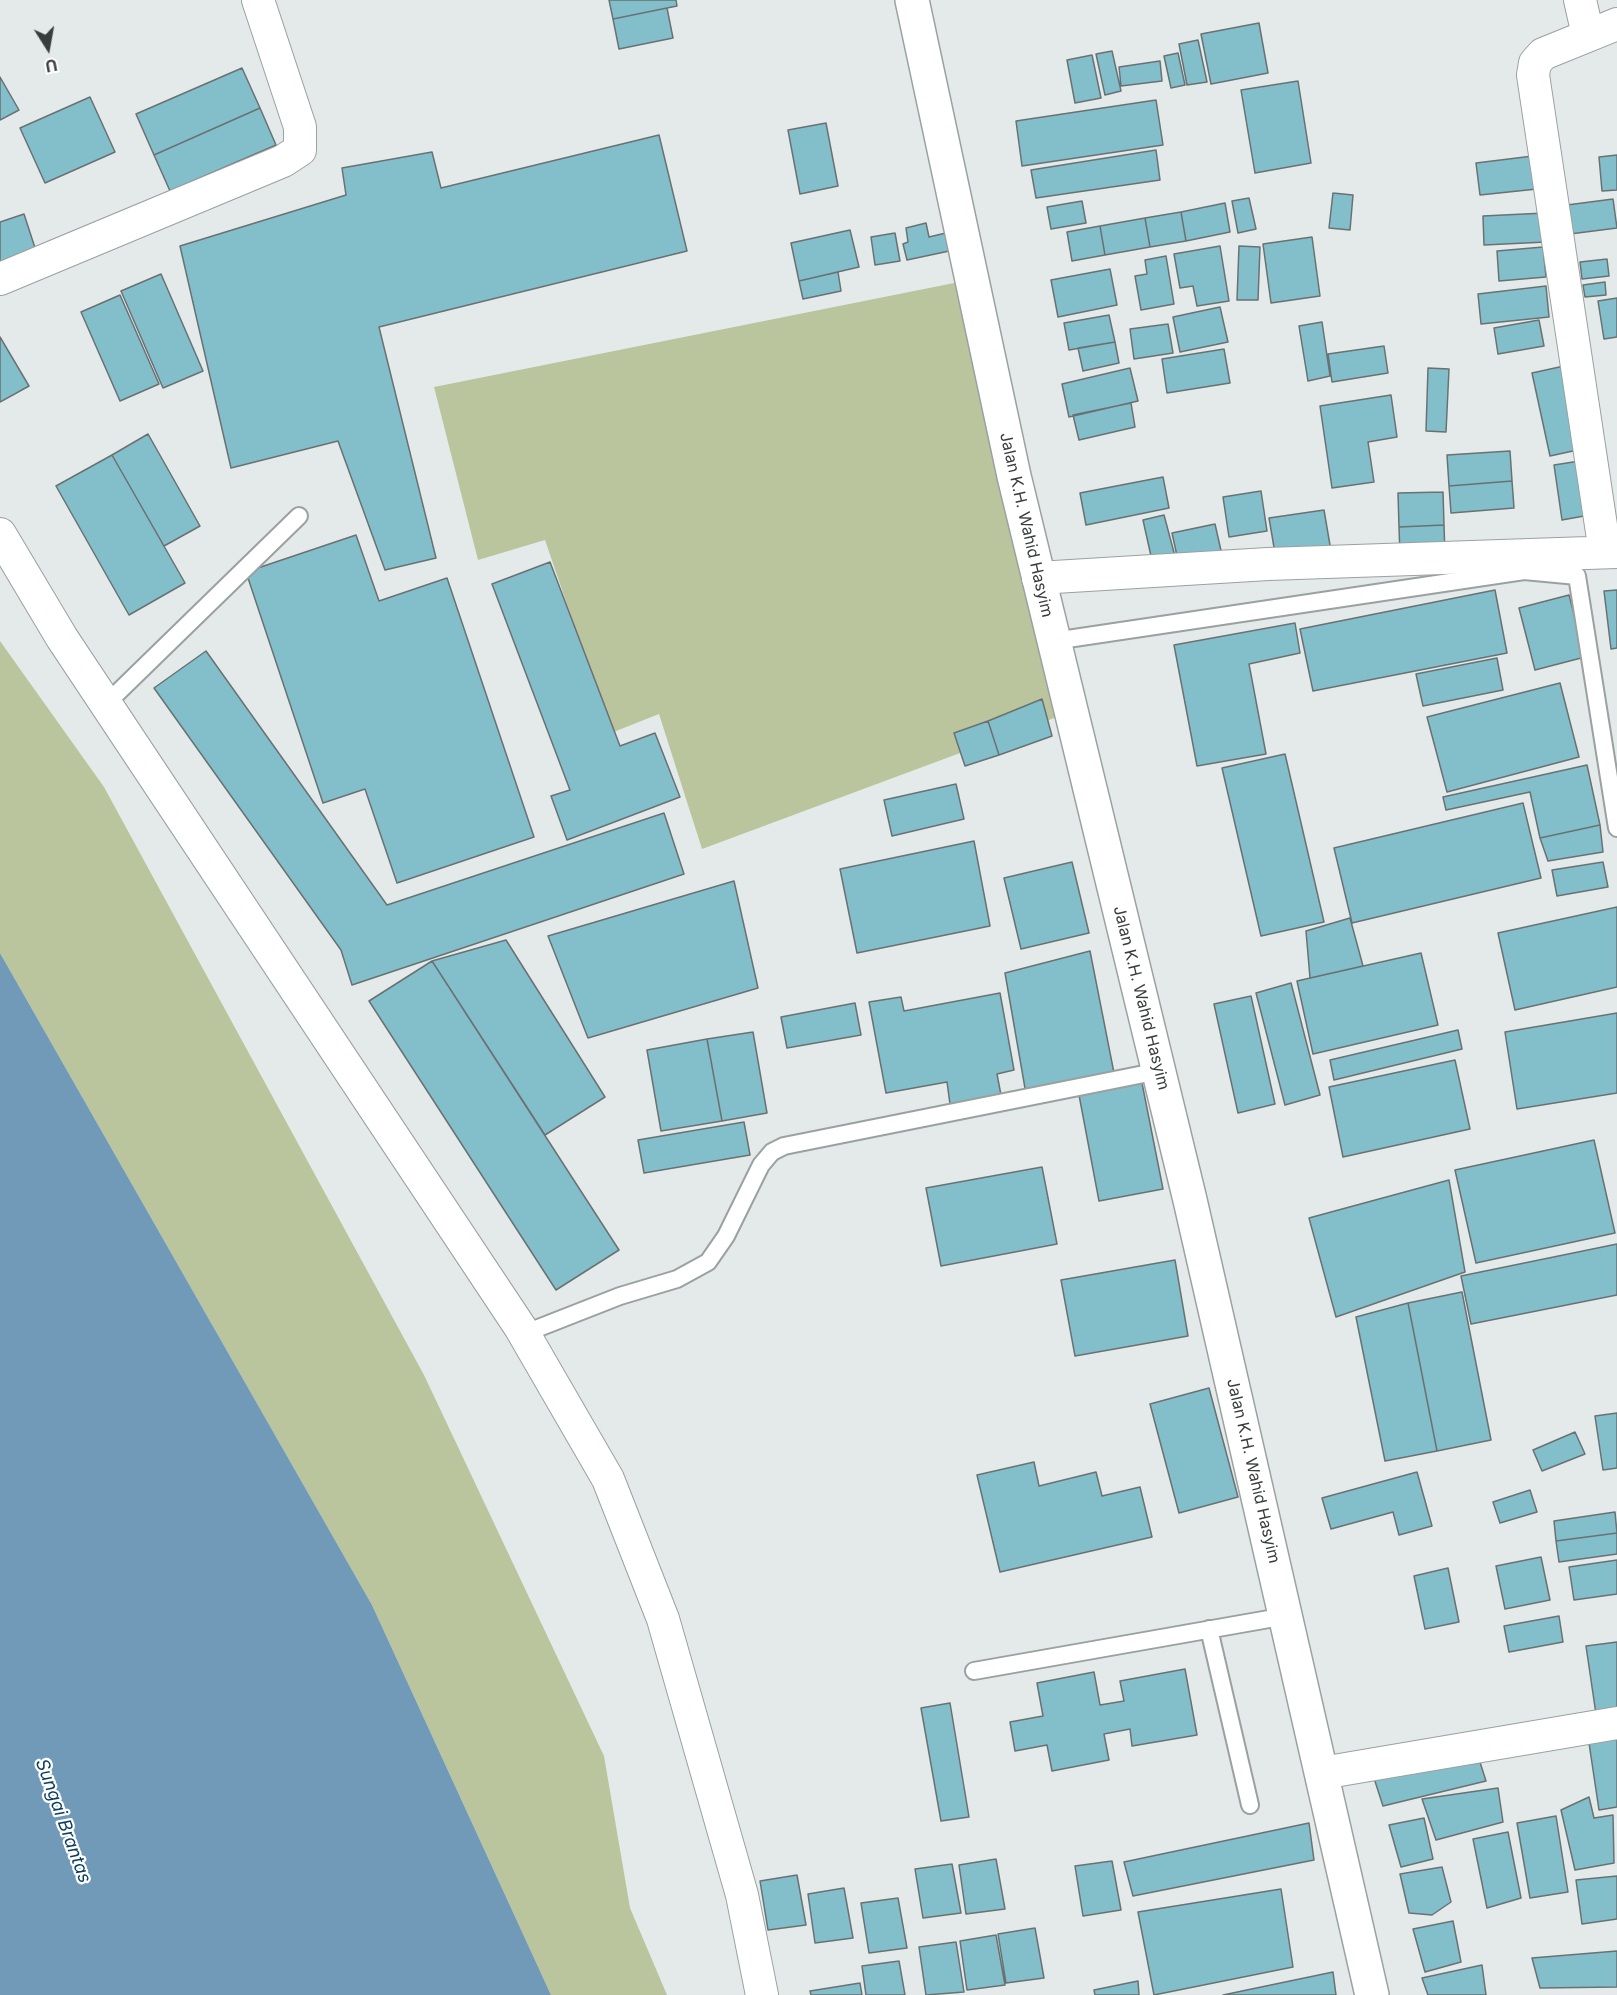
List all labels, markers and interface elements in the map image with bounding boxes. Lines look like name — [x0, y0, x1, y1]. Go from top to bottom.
north arrow — [18, 18, 78, 78]
text: U — [44, 55, 59, 77]
street label: Jalan K.H. Wahid Hasyim — [995, 431, 1057, 619]
street label: Jalan K.H. Wahid Hasyim — [1109, 904, 1173, 1092]
street label: Jalan K.H. Wahid Hasyim — [1222, 1377, 1284, 1565]
water label: Sungai Brantas — [31, 1756, 95, 1886]

